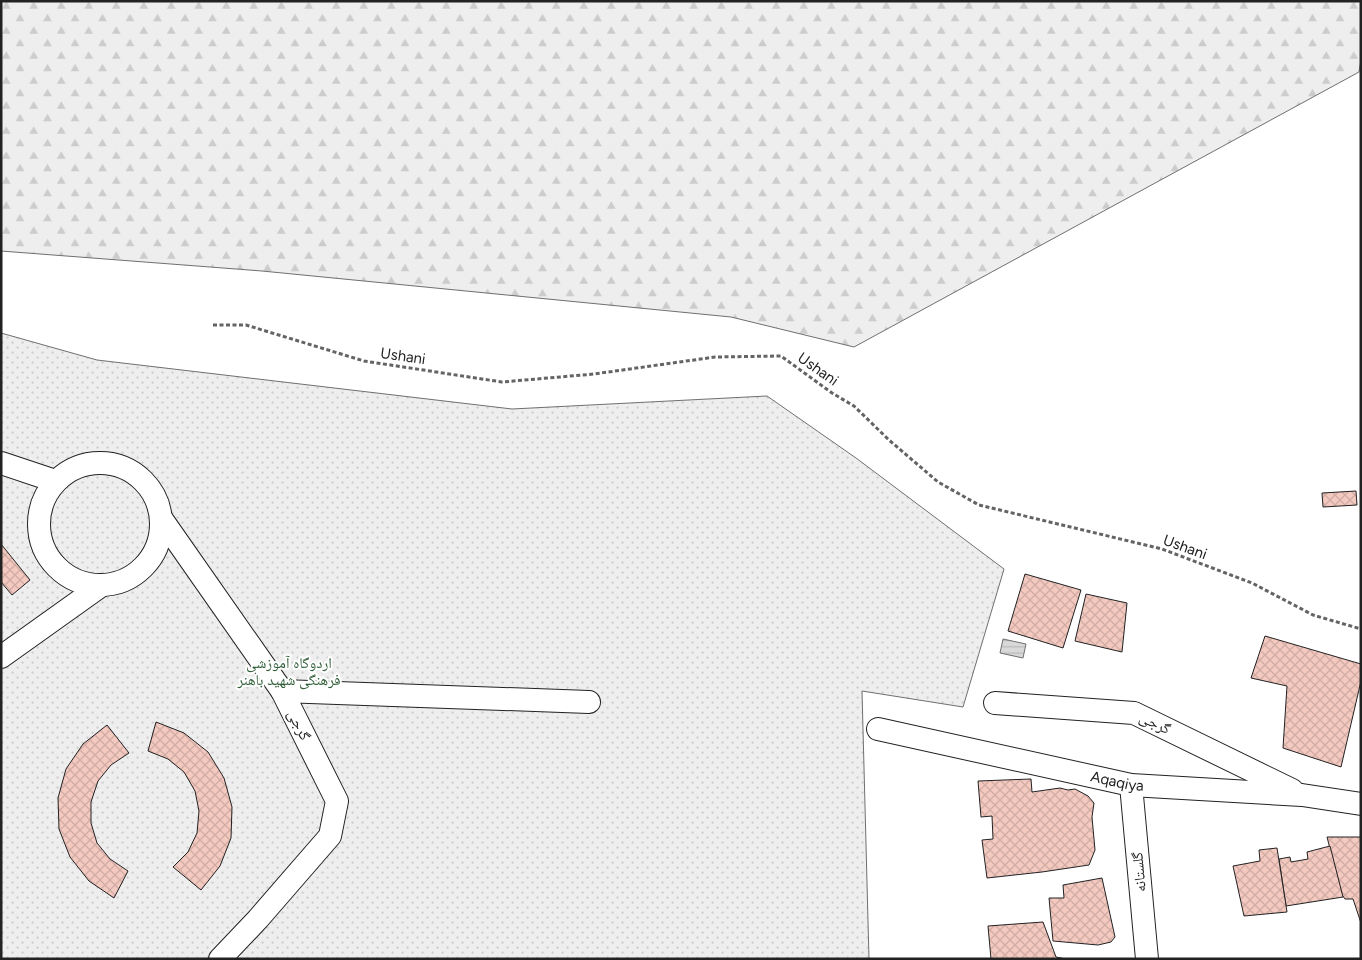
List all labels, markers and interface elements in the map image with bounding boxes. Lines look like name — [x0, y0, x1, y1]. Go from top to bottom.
street label: Ushani — [379, 344, 427, 368]
street label: Ushani — [794, 349, 842, 389]
street label: Ushani — [1161, 531, 1209, 563]
park label: اردوگاه آموزشی فرهنگی شهید باهنر — [236, 654, 341, 690]
street label: گرجی — [283, 707, 314, 744]
street label: گرجی — [1136, 708, 1174, 739]
street label: Aqaqiya — [1089, 767, 1144, 795]
street label: گلستانه — [1128, 851, 1150, 893]

